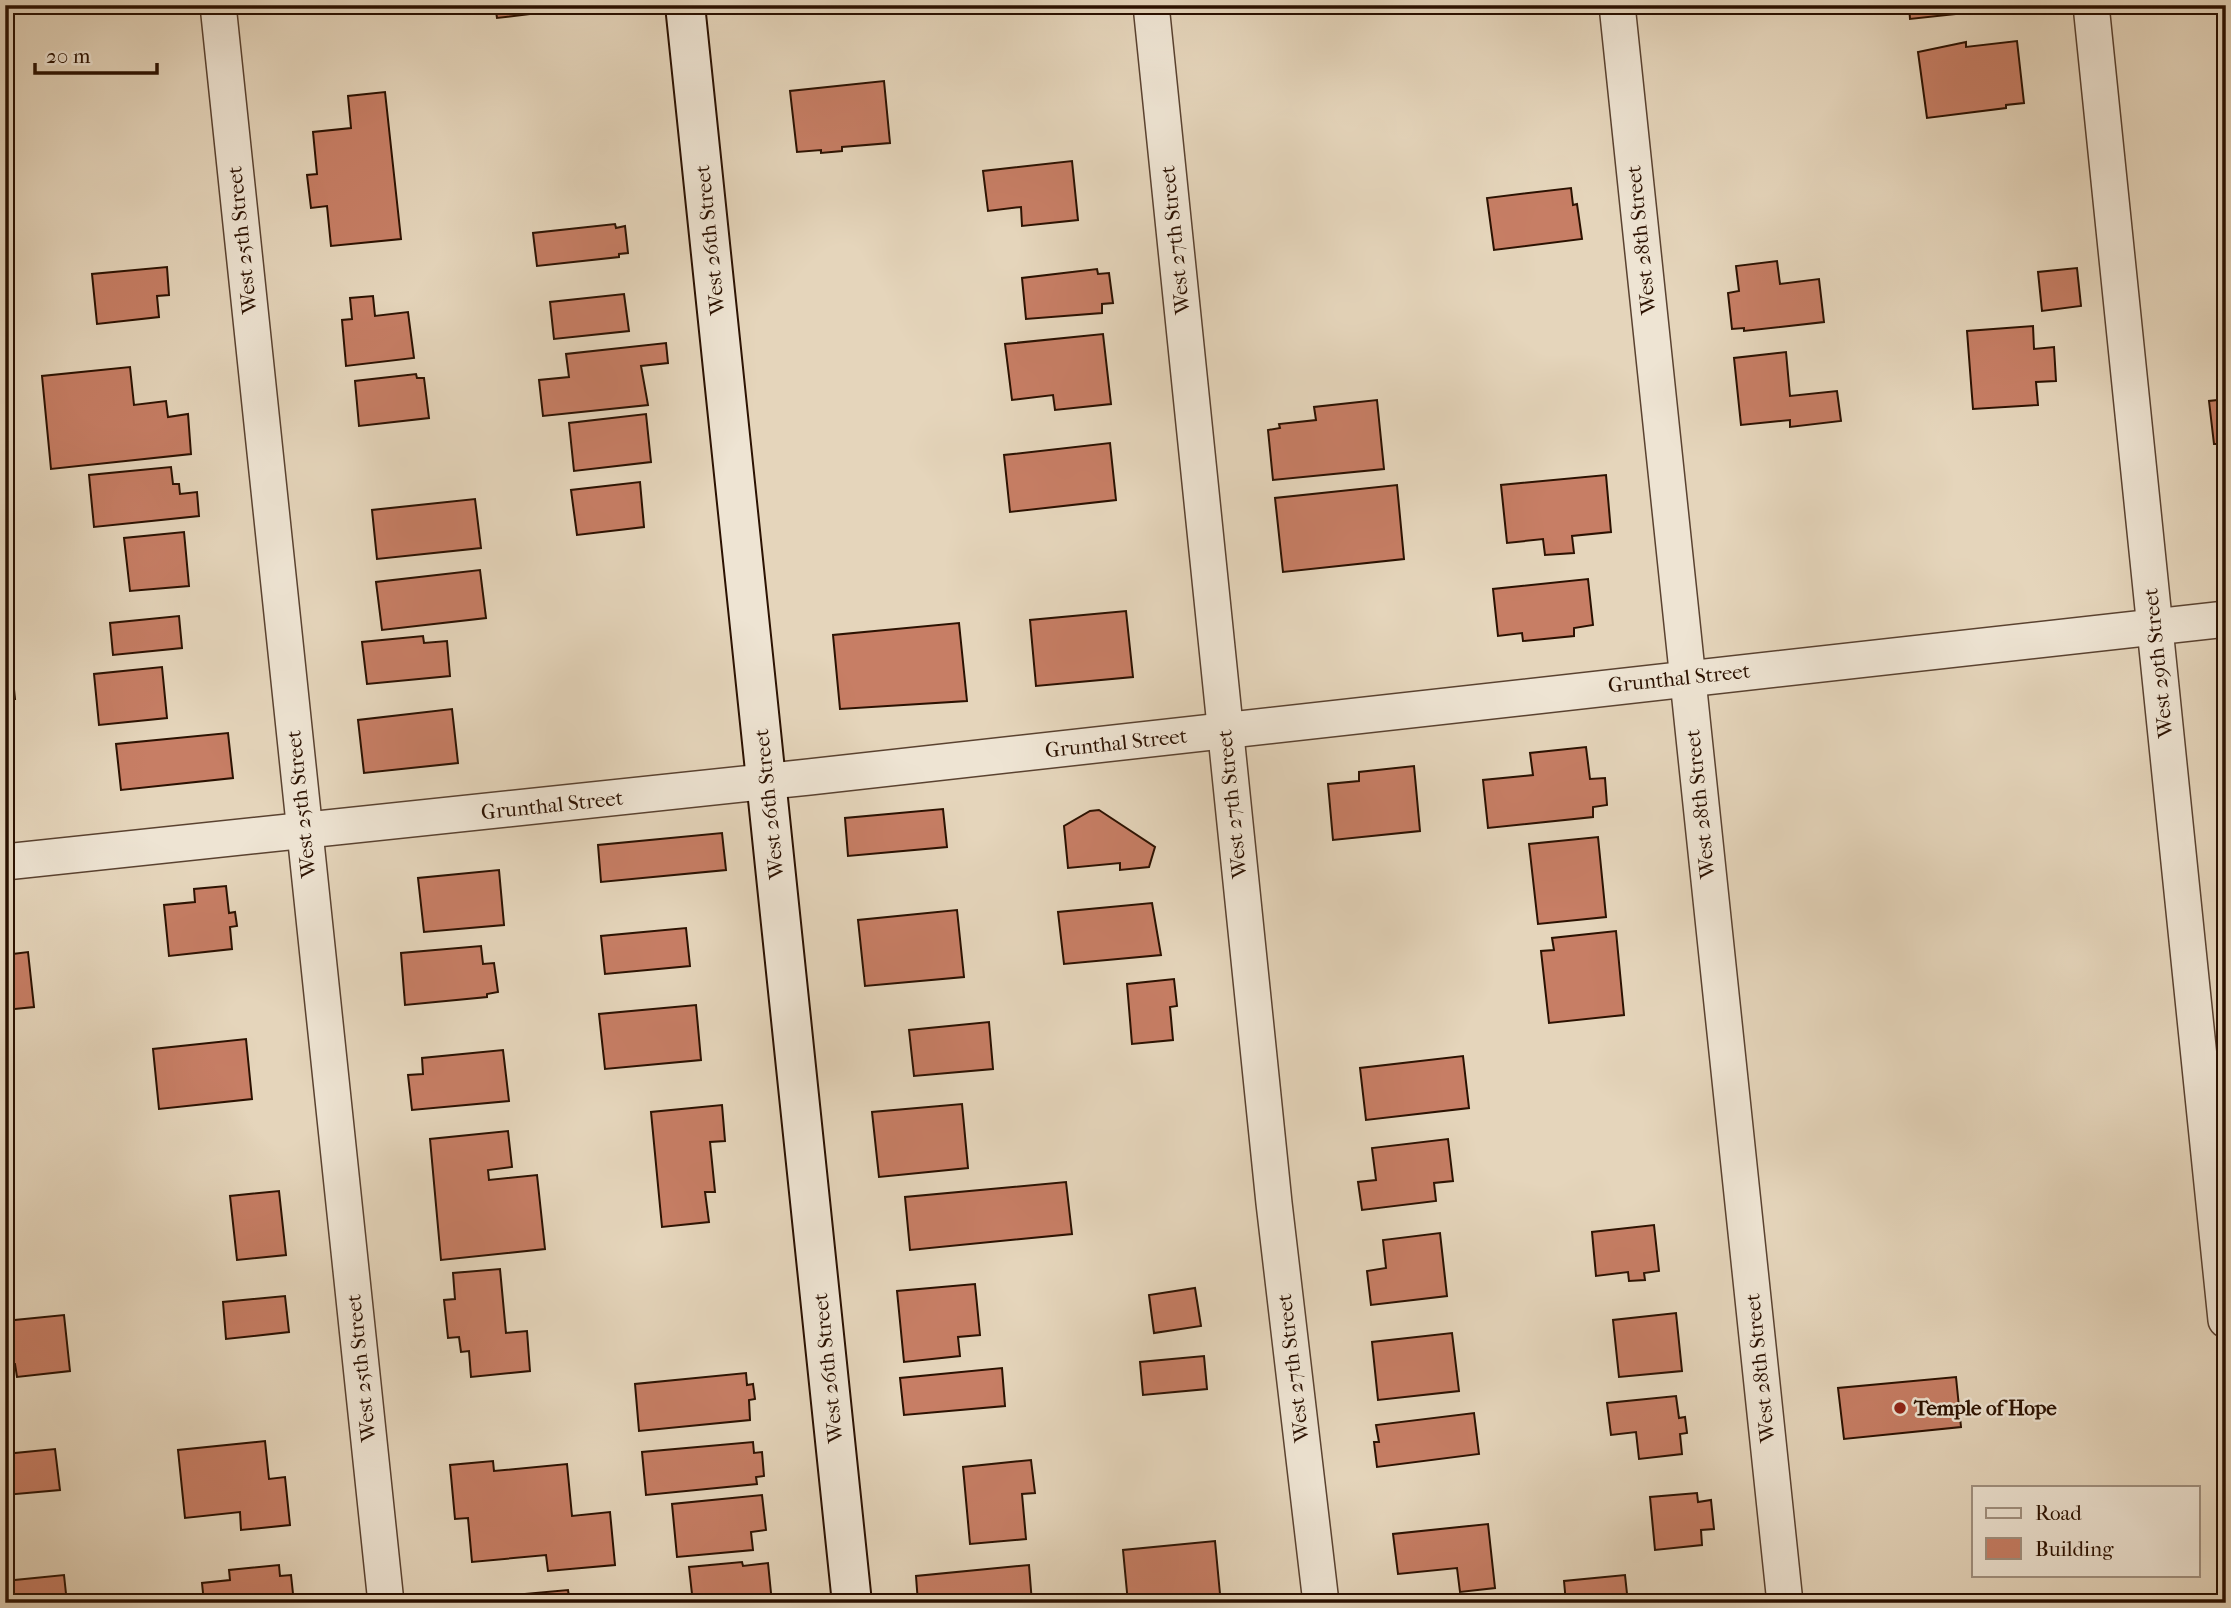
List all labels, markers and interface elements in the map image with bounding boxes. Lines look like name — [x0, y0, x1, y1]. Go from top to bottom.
scale bar — [35, 32, 158, 76]
text: 20 m — [46, 44, 91, 68]
street label: West 26th Street — [690, 163, 730, 317]
street label: West 25th Street — [222, 164, 262, 316]
street label: West 27th Street — [1155, 164, 1195, 317]
street label: West 28th Street — [1621, 164, 1661, 317]
street label: West 29th Street — [2138, 586, 2178, 740]
street label: Grunthal Street — [1607, 659, 1752, 697]
street label: Grunthal Street — [1044, 724, 1189, 762]
street label: West 26th Street — [749, 727, 789, 881]
street label: West 25th Street — [281, 728, 321, 880]
street label: West 27th Street — [1212, 728, 1252, 881]
street label: West 28th Street — [1680, 728, 1720, 881]
street label: Grunthal Street — [480, 786, 625, 824]
street label: West 26th Street — [808, 1291, 848, 1445]
street label: West 25th Street — [341, 1292, 381, 1444]
street label: West 27th Street — [1272, 1292, 1314, 1445]
street label: West 28th Street — [1740, 1292, 1780, 1445]
place label: Temple of Hope — [1913, 1396, 2057, 1420]
marker: Temple of Hope — [1892, 1400, 1908, 1416]
legend — [1972, 1486, 2200, 1576]
text: Road — [2035, 1501, 2082, 1525]
text: Building — [2035, 1537, 2114, 1561]

